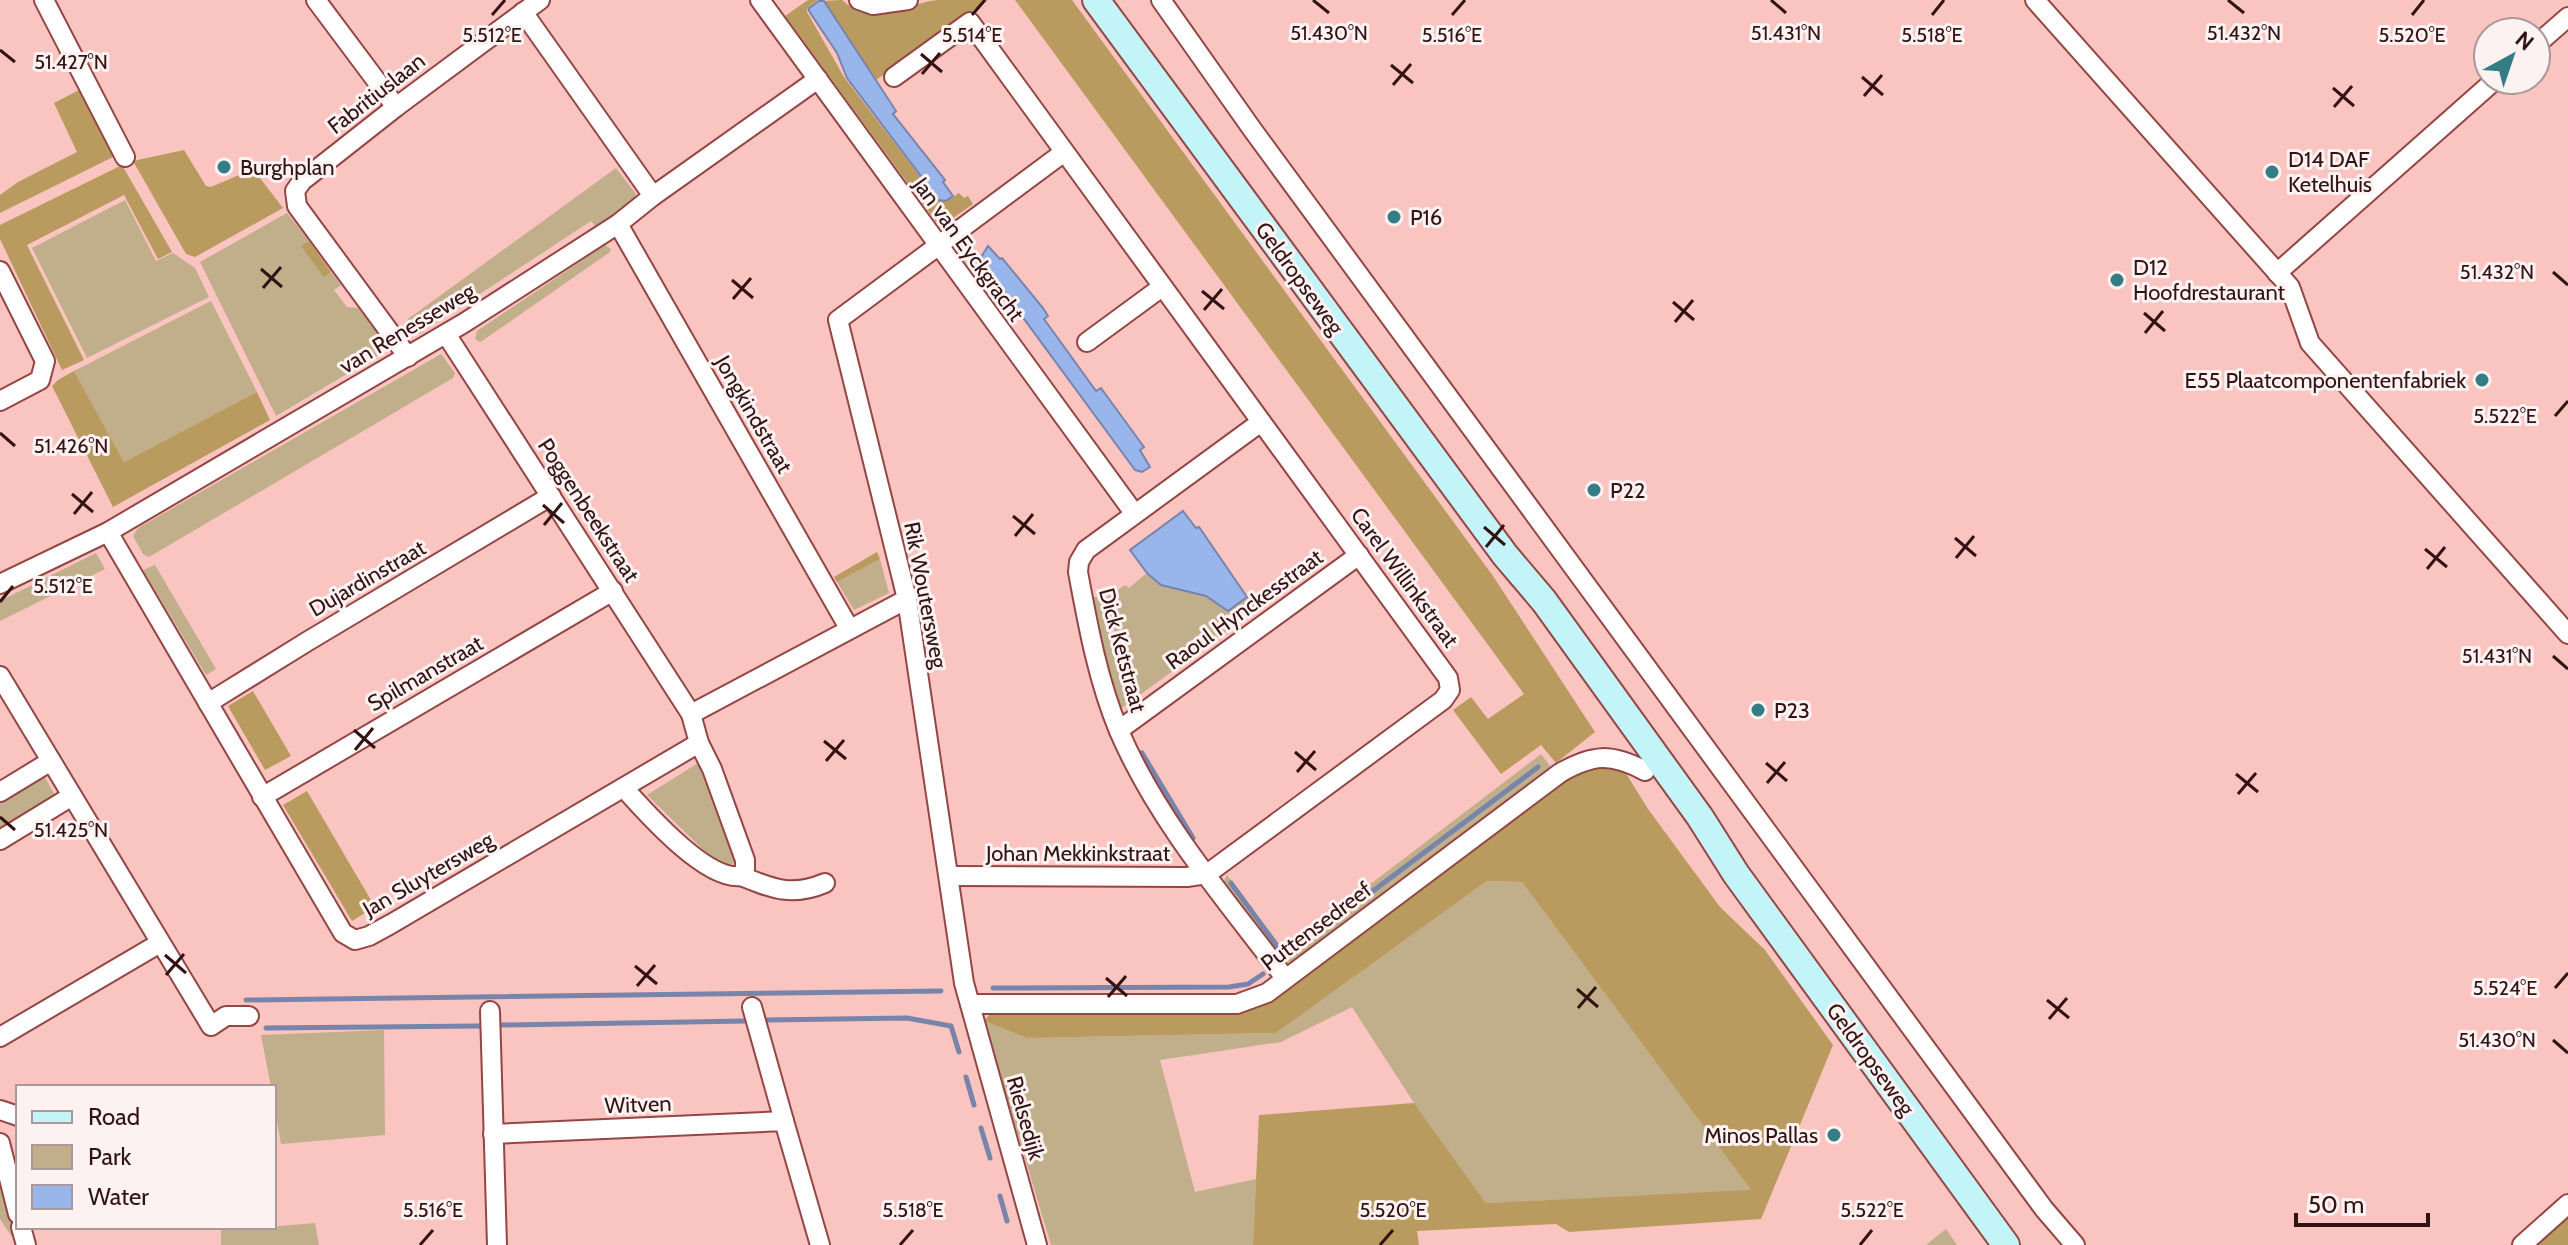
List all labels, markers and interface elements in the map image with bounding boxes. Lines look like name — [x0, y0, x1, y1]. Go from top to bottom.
north arrow — [2472, 16, 2552, 96]
text: 51.430°N — [1290, 21, 1368, 45]
text: 51.431°N — [1751, 21, 1821, 45]
text: 51.432°N — [2207, 21, 2281, 45]
text: 5.512°E — [462, 23, 522, 47]
text: 5.514°E — [942, 23, 1002, 47]
text: 5.516°E — [1422, 23, 1482, 47]
text: 5.518°E — [1901, 23, 1963, 47]
text: 5.520°E — [2378, 23, 2446, 47]
text: N — [2510, 26, 2539, 56]
street label: Fabritiuslaan — [322, 47, 430, 140]
text: 51.427°N — [34, 50, 108, 74]
place label: D14 DAF Ketelhuis — [2288, 146, 2372, 198]
place label: Burghplan — [240, 154, 335, 181]
marker: Burghplan — [215, 158, 233, 176]
marker: D14 DAF Ketelhuis — [2263, 163, 2281, 181]
street label: Jan van Eyckgracht — [907, 171, 1030, 327]
place label: P16 — [1410, 204, 1442, 231]
marker: P16 — [1385, 208, 1403, 226]
street label: Geldropseweg — [1250, 217, 1350, 341]
place label: D12 Hoofdrestaurant — [2133, 254, 2286, 306]
text: 51.432°N — [2460, 260, 2534, 284]
marker: D12 Hoofdrestaurant — [2108, 271, 2126, 289]
street label: van Renesseweg — [334, 277, 481, 380]
street label: Jongkindstraat — [709, 350, 798, 478]
place label: E55 Plaatcomponentenfabriek — [2184, 367, 2466, 394]
marker: E55 Plaatcomponentenfabriek — [2473, 371, 2491, 389]
text: 5.522°E — [2473, 404, 2537, 428]
street label: Poggenbeekstraat — [532, 433, 645, 588]
text: 51.426°N — [34, 434, 108, 458]
place label: P22 — [1610, 477, 1646, 504]
marker: P22 — [1585, 481, 1603, 499]
street label: Carel Willinkstraat — [1345, 502, 1465, 653]
street label: Rik Woutersweg — [898, 519, 953, 672]
street label: Dujardinstraat — [304, 534, 431, 623]
street label: Raoul Hynckesstraat — [1160, 543, 1329, 675]
text: 5.512°E — [33, 574, 93, 598]
street label: Dick Ketstraat — [1093, 585, 1152, 716]
street label: Spilmanstraat — [363, 629, 488, 717]
text: 51.431°N — [2462, 644, 2532, 668]
place label: P23 — [1774, 697, 1810, 724]
marker: P23 — [1749, 701, 1767, 719]
text: 51.425°N — [34, 818, 108, 842]
street label: Jan Sluytersweg — [357, 826, 499, 923]
street label: Johan Mekkinkstraat — [985, 840, 1171, 867]
street label: Puttensedreef — [1256, 876, 1377, 977]
text: 5.524°E — [2473, 976, 2537, 1000]
street label: Geldropseweg — [1821, 998, 1921, 1122]
text: 51.430°N — [2458, 1028, 2536, 1052]
street label: Rielsedijk — [1001, 1073, 1050, 1163]
legend — [16, 1085, 276, 1229]
street label: Witven — [604, 1090, 672, 1119]
text: Road — [88, 1102, 140, 1131]
place label: Minos Pallas — [1704, 1122, 1818, 1149]
marker: Minos Pallas — [1825, 1126, 1843, 1144]
text: Park — [88, 1142, 131, 1171]
scale bar — [2296, 1177, 2428, 1227]
text: Water — [88, 1182, 149, 1211]
text: 50 m — [2308, 1190, 2364, 1219]
text: 5.516°E — [403, 1198, 463, 1222]
text: 5.518°E — [882, 1198, 944, 1222]
text: 5.520°E — [1359, 1198, 1427, 1222]
text: 5.522°E — [1840, 1198, 1904, 1222]

